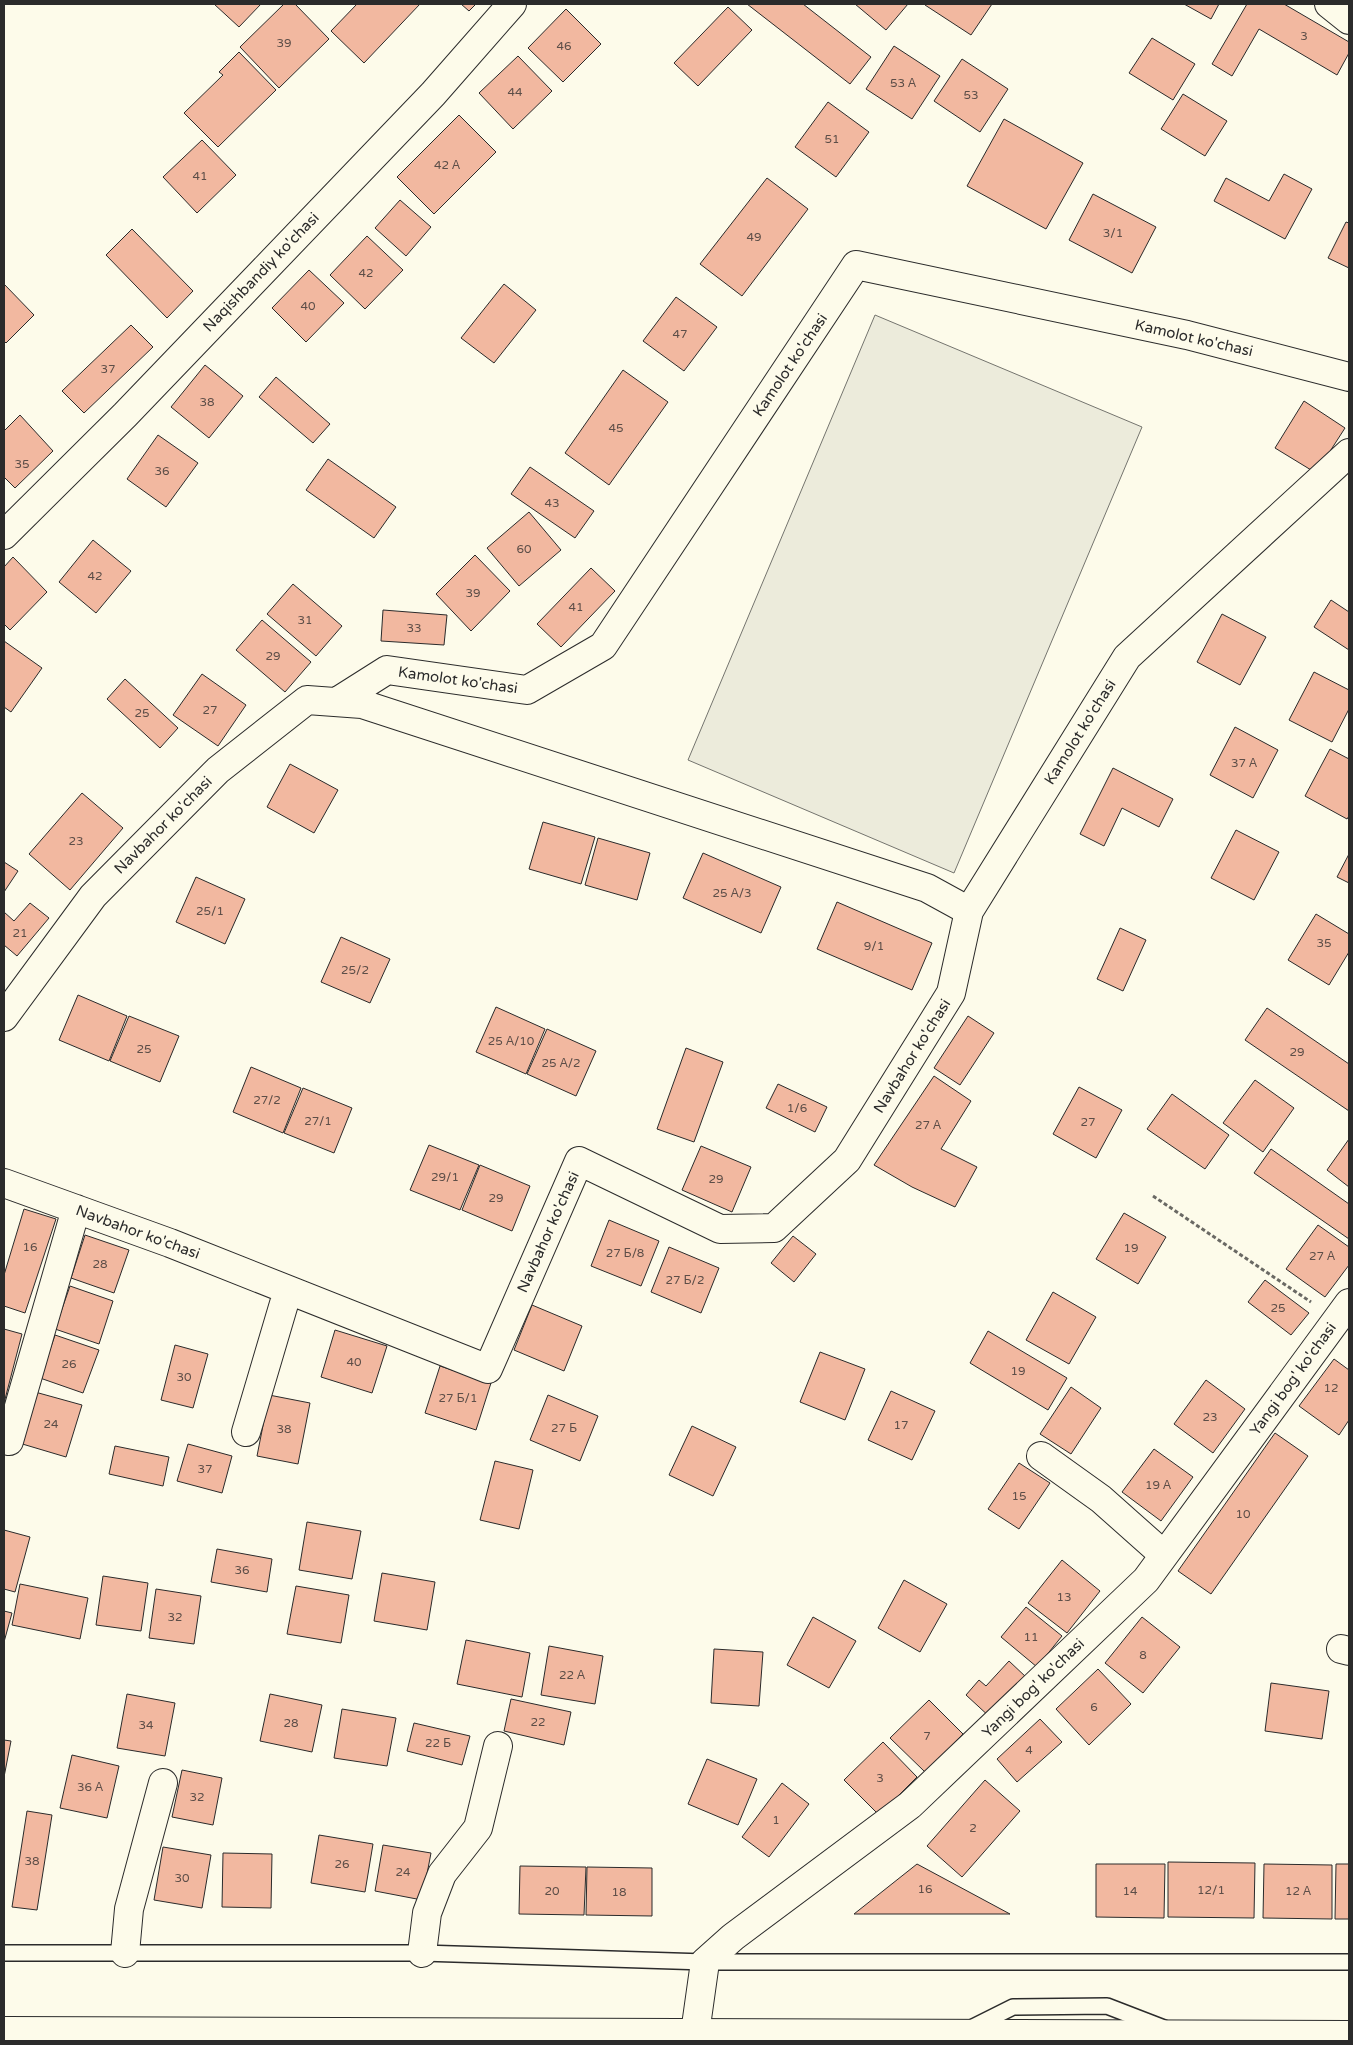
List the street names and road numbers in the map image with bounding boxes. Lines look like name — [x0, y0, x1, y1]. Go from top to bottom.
street label: Naqishbandiy ko'chasi — [199, 209, 323, 335]
street label: Kamolot ko'chasi — [749, 310, 831, 420]
street label: Kamolot ko'chasi — [1133, 316, 1255, 360]
street label: Kamolot ko'chasi — [397, 663, 519, 697]
street label: Kamolot ko'chasi — [1040, 676, 1120, 788]
street label: Navbahor ko'chasi — [110, 772, 216, 878]
street label: Navbahor ko'chasi — [870, 996, 954, 1116]
street label: Navbahor ko'chasi — [513, 1169, 583, 1295]
street label: Navbahor ko'chasi — [73, 1201, 203, 1263]
street label: Yangi bog' ko'chasi — [1246, 1319, 1340, 1439]
street label: Yangi bog' ko'chasi — [978, 1635, 1088, 1741]

